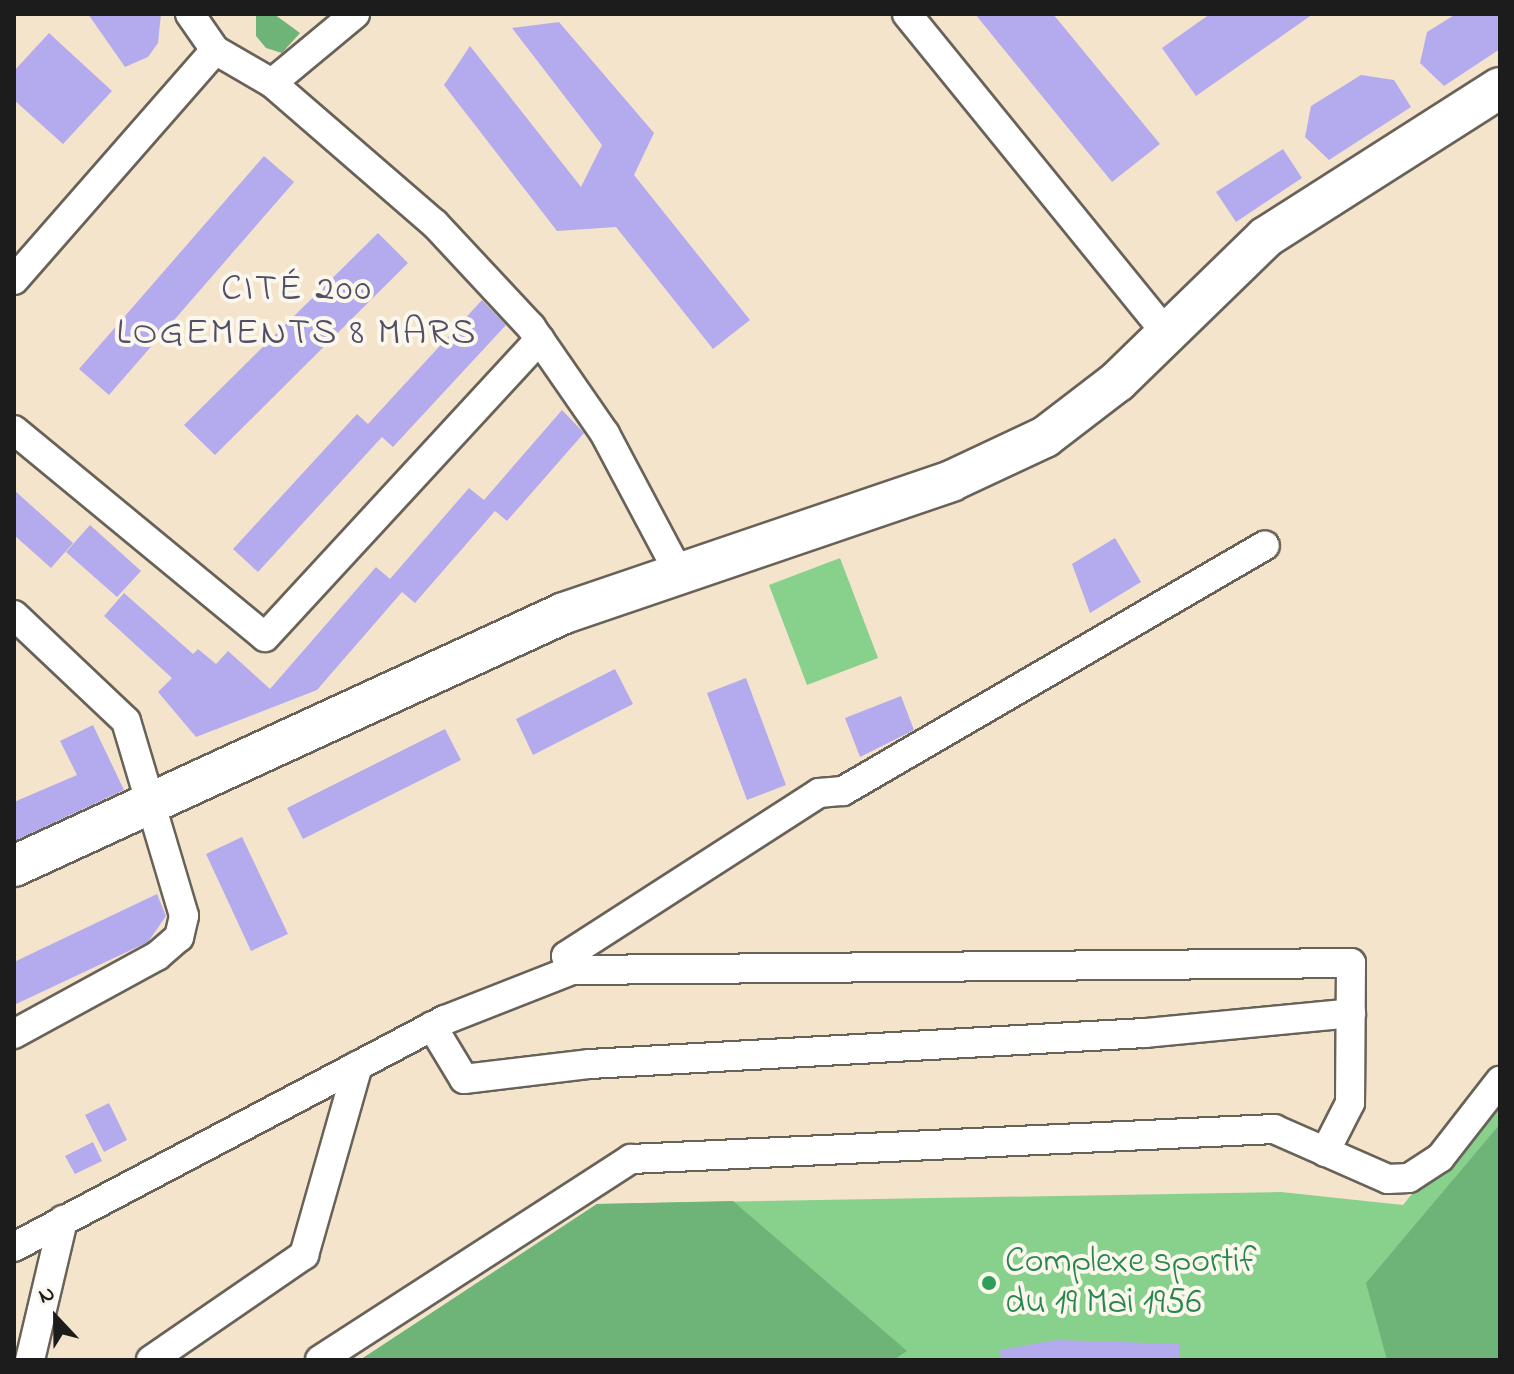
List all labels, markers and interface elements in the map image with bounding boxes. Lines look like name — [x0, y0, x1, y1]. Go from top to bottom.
district label: CITÉ 200 LOGEMENTS 8 MARS — [117, 268, 477, 358]
place label: Complexe sportif du 19 Mai 1956 — [1005, 1240, 1256, 1325]
marker: Complexe sportif du 19 Mai 1956 — [980, 1274, 998, 1292]
north arrow — [16, 1278, 96, 1358]
text: N — [34, 1278, 60, 1313]

